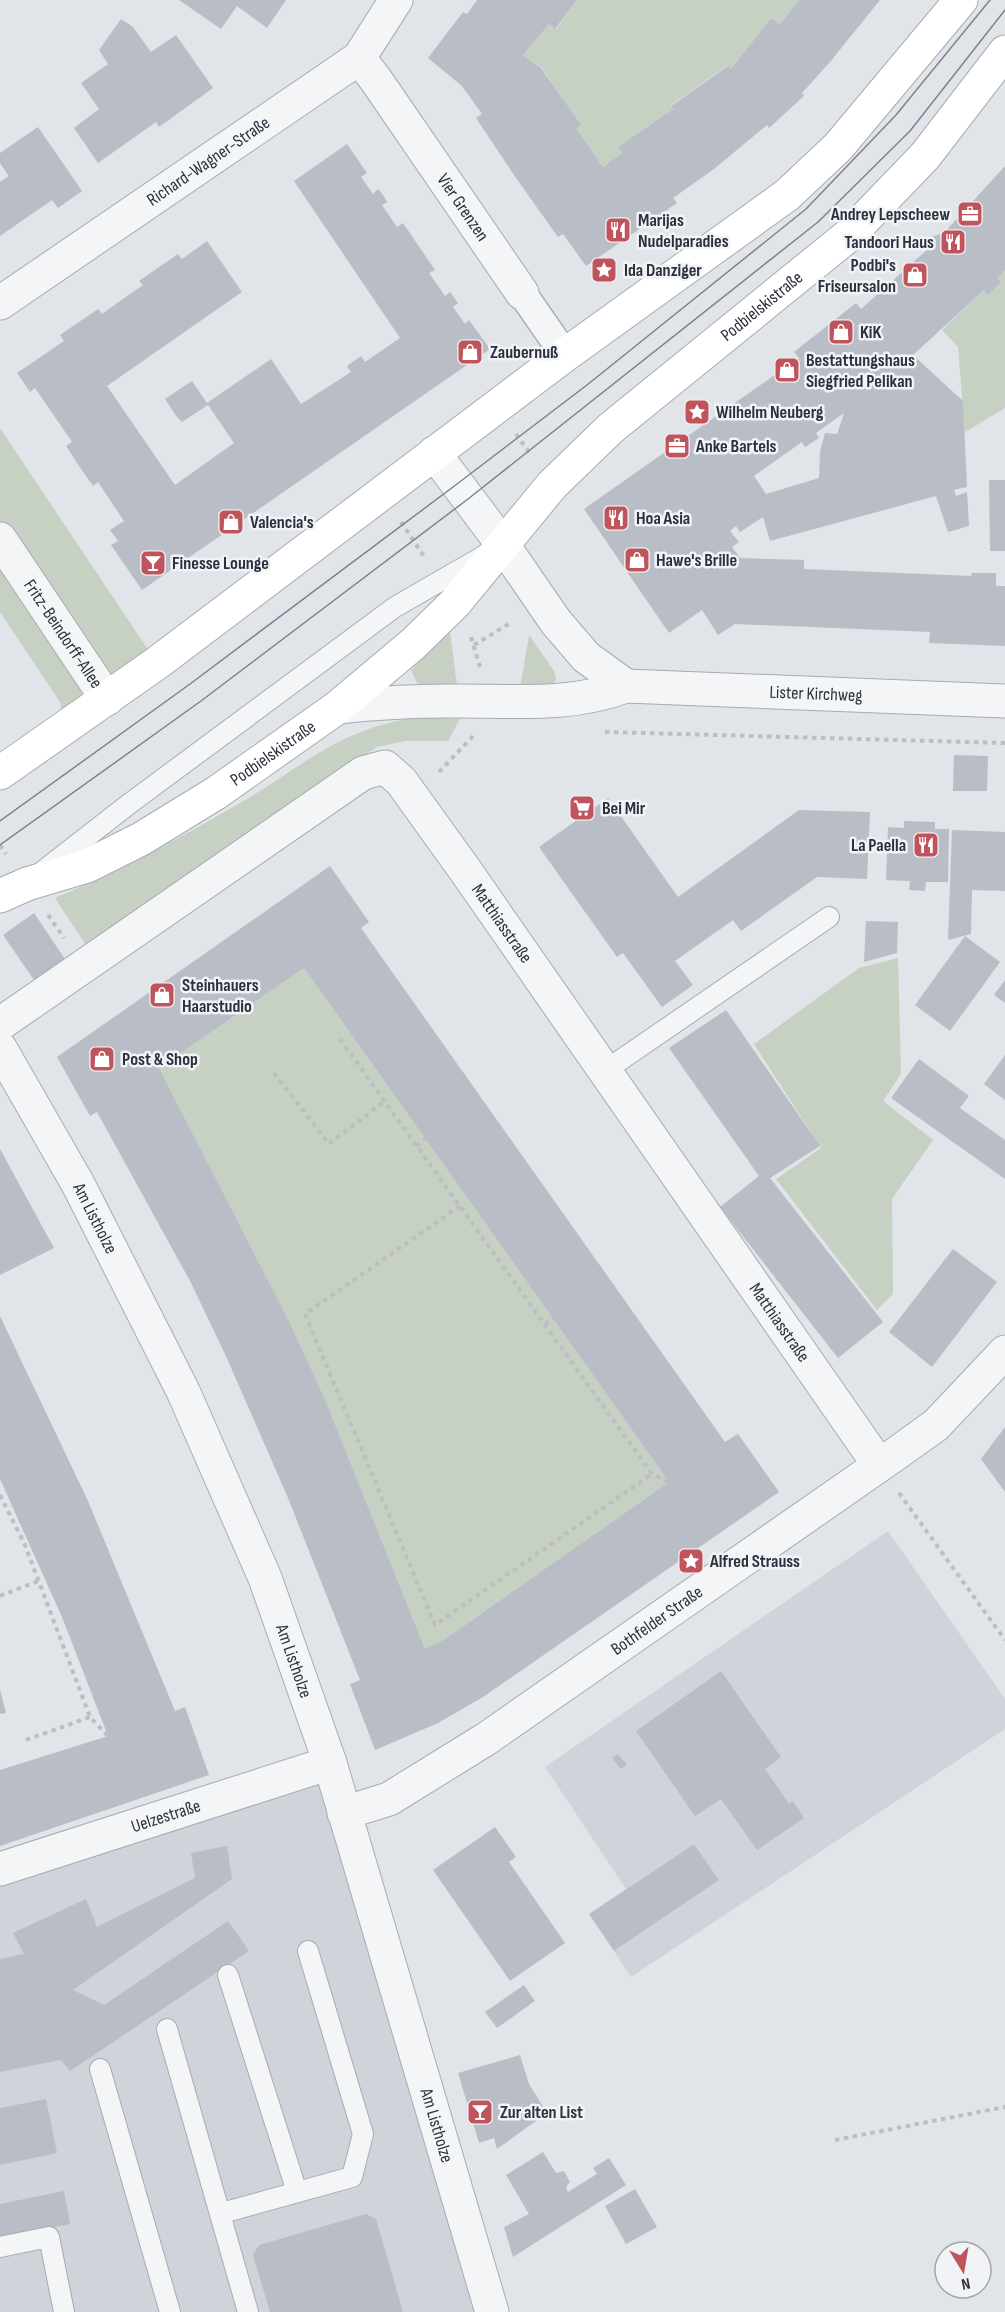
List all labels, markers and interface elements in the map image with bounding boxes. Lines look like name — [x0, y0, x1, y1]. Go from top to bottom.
street label: Richard-Wagner-Straße — [143, 112, 273, 210]
street label: Vier Grenzen — [433, 170, 494, 245]
office icon: Andrey Lepscheew — [955, 199, 985, 229]
place label: Andrey Lepscheew — [830, 204, 950, 225]
place label: Marijas Nudelparadies — [638, 210, 729, 252]
restaurant icon: Marijas Nudelparadies — [603, 215, 633, 245]
restaurant icon: Tandoori Haus — [938, 227, 968, 257]
place label: Tandoori Haus — [845, 232, 934, 253]
place icon: Ida Danziger — [589, 255, 619, 285]
place label: Podbi's Friseursalon — [818, 255, 896, 297]
place label: Ida Danziger — [624, 260, 702, 281]
shop icon: Podbi's Friseursalon — [900, 260, 930, 290]
street label: Podbielskistraße — [716, 267, 807, 345]
shop icon: KiK — [826, 317, 856, 347]
place label: KiK — [860, 322, 882, 343]
shop icon: Zaubernuß — [455, 337, 485, 367]
place label: Zaubernuß — [490, 342, 558, 363]
place label: Bestattungshaus Siegfried Pelikan — [806, 350, 915, 392]
shop icon: Bestattungshaus Siegfried Pelikan — [772, 355, 802, 385]
place icon: Wilhelm Neuberg — [682, 397, 712, 427]
place label: Wilhelm Neuberg — [716, 402, 824, 423]
office icon: Anke Bartels — [662, 431, 692, 461]
place label: Anke Bartels — [695, 436, 777, 457]
restaurant icon: Hoa Asia — [601, 503, 631, 533]
shop icon: Valencia's — [216, 507, 246, 537]
place label: Hoa Asia — [636, 508, 690, 529]
place label: Valencia's — [250, 512, 314, 533]
shop icon: Hawe's Brille — [622, 545, 652, 575]
bar icon: Finesse Lounge — [138, 548, 168, 578]
place label: Hawe's Brille — [656, 550, 737, 571]
place label: Finesse Lounge — [172, 553, 269, 574]
street label: Fritz-Beindorff-Allee — [20, 575, 107, 692]
street label: Lister Kirchweg — [769, 681, 863, 706]
street label: Podbielskistraße — [226, 716, 319, 790]
supermarket icon: Bei Mir — [567, 793, 597, 823]
place label: Bei Mir — [602, 798, 646, 819]
restaurant icon: La Paella — [911, 830, 941, 860]
place label: La Paella — [851, 835, 906, 856]
street label: Matthiasstraße — [467, 880, 537, 967]
place label: Steinhauers Haarstudio — [182, 975, 259, 1017]
shop icon: Steinhauers Haarstudio — [147, 980, 177, 1010]
shop icon: Post & Shop — [87, 1044, 117, 1074]
place label: Post & Shop — [122, 1049, 198, 1070]
street label: Am Listholze — [68, 1178, 122, 1257]
street label: Matthiasstraße — [745, 1279, 814, 1366]
place icon: Alfred Strauss — [676, 1546, 706, 1576]
place label: Alfred Strauss — [709, 1551, 800, 1572]
street label: Bothfelder Straße — [607, 1581, 706, 1659]
street label: Am Listholze — [271, 1620, 317, 1701]
street label: Uelzestraße — [128, 1795, 203, 1837]
street label: Am Listholze — [416, 2085, 458, 2165]
bar icon: Zur alten List — [465, 2097, 495, 2127]
place label: Zur alten List — [500, 2102, 583, 2123]
north arrow — [933, 2240, 993, 2300]
text: N — [960, 2273, 972, 2293]

